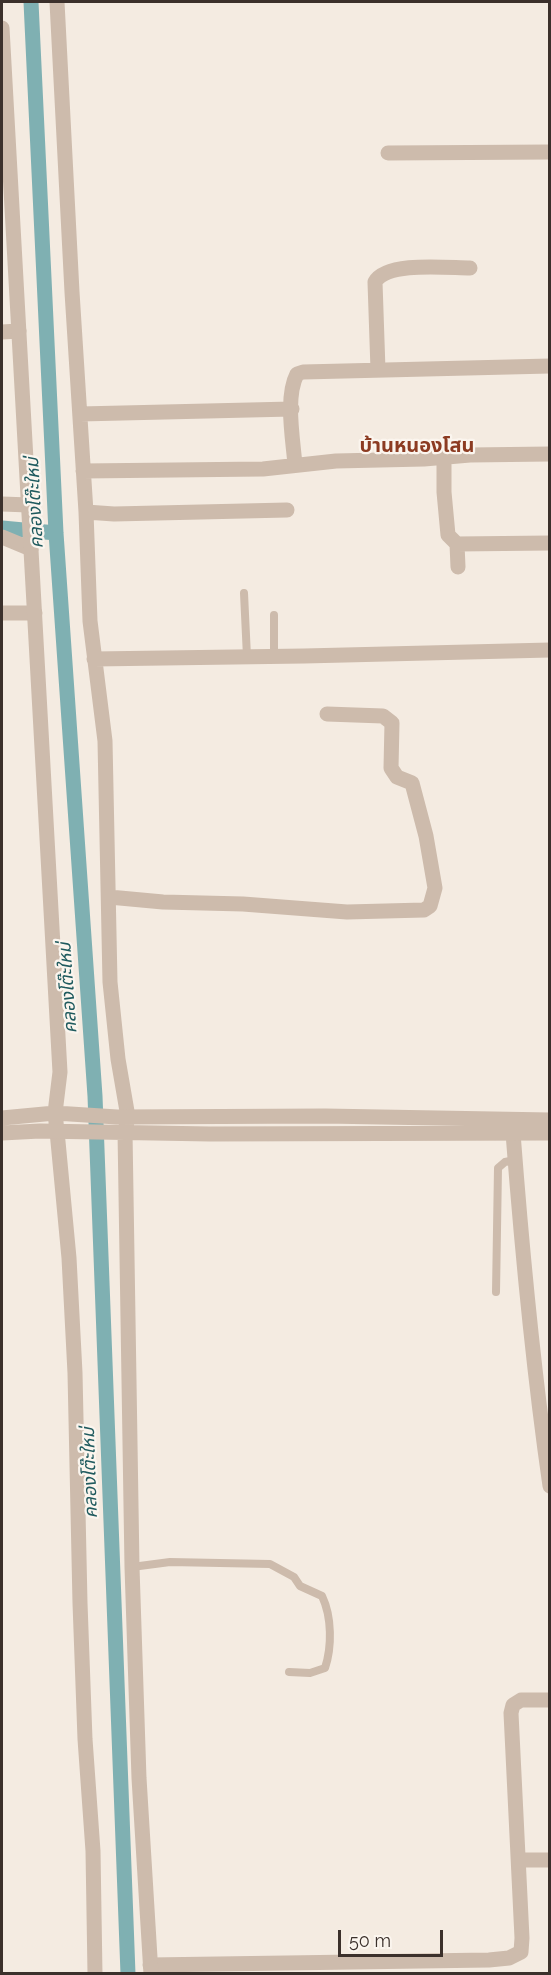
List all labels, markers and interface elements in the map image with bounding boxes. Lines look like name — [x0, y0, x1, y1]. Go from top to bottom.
district label: บ้านหนองโสน — [360, 434, 474, 458]
water label: คลองโต๊ะใหม่ — [22, 457, 48, 549]
water label: คลองโต๊ะใหม่ — [54, 942, 82, 1034]
water label: คลองโต๊ะใหม่ — [78, 1427, 102, 1519]
scale bar — [341, 1918, 446, 1956]
text: 50 m — [349, 1930, 391, 1951]

